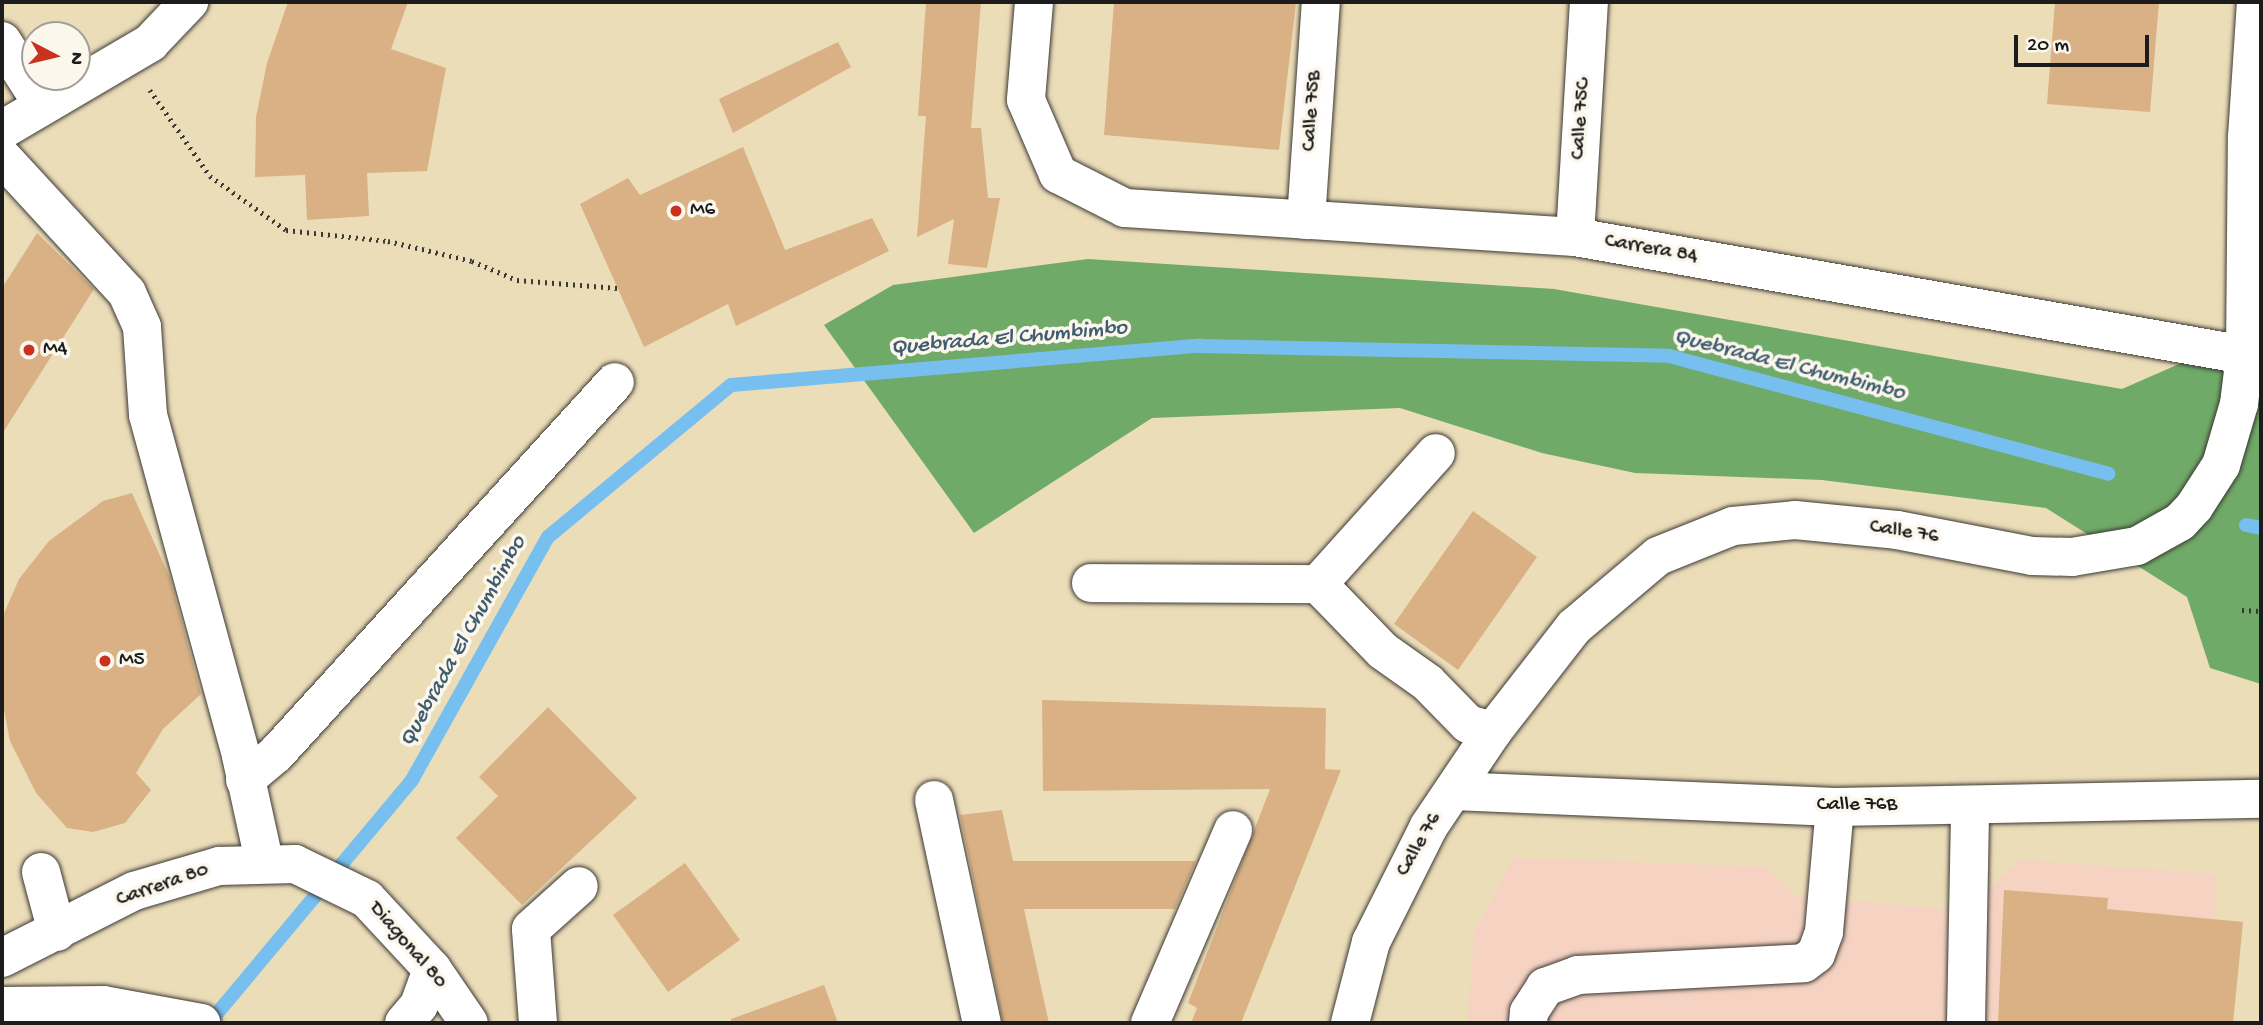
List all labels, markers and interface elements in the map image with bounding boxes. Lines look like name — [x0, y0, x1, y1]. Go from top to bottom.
north arrow — [21, 21, 91, 91]
scale bar — [2018, 21, 2153, 65]
text: 20 m — [2027, 34, 2069, 59]
text: N — [63, 51, 88, 66]
street label: Calle 75B — [1298, 70, 1328, 152]
street label: Calle 75C — [1567, 77, 1597, 161]
place label: M6 — [690, 198, 715, 224]
marker: M6 — [668, 203, 684, 219]
street label: Carrera 84 — [1602, 229, 1700, 271]
water label: Quebrada El Chumbimbo — [890, 315, 1128, 363]
water label: Quebrada El Chumbimbo — [1671, 324, 1907, 408]
place label: M4 — [43, 337, 68, 363]
marker: M4 — [21, 342, 37, 358]
street label: Calle 76 — [1868, 515, 1940, 551]
water label: Quebrada El Chumbimbo — [394, 532, 534, 752]
place label: M5 — [119, 648, 145, 674]
marker: M5 — [97, 653, 113, 669]
street label: Calle 76B — [1817, 793, 1897, 819]
street label: Calle 76 — [1392, 809, 1448, 881]
street label: Carrera 80 — [113, 858, 213, 914]
street label: Diagonal 80 — [362, 897, 452, 995]

